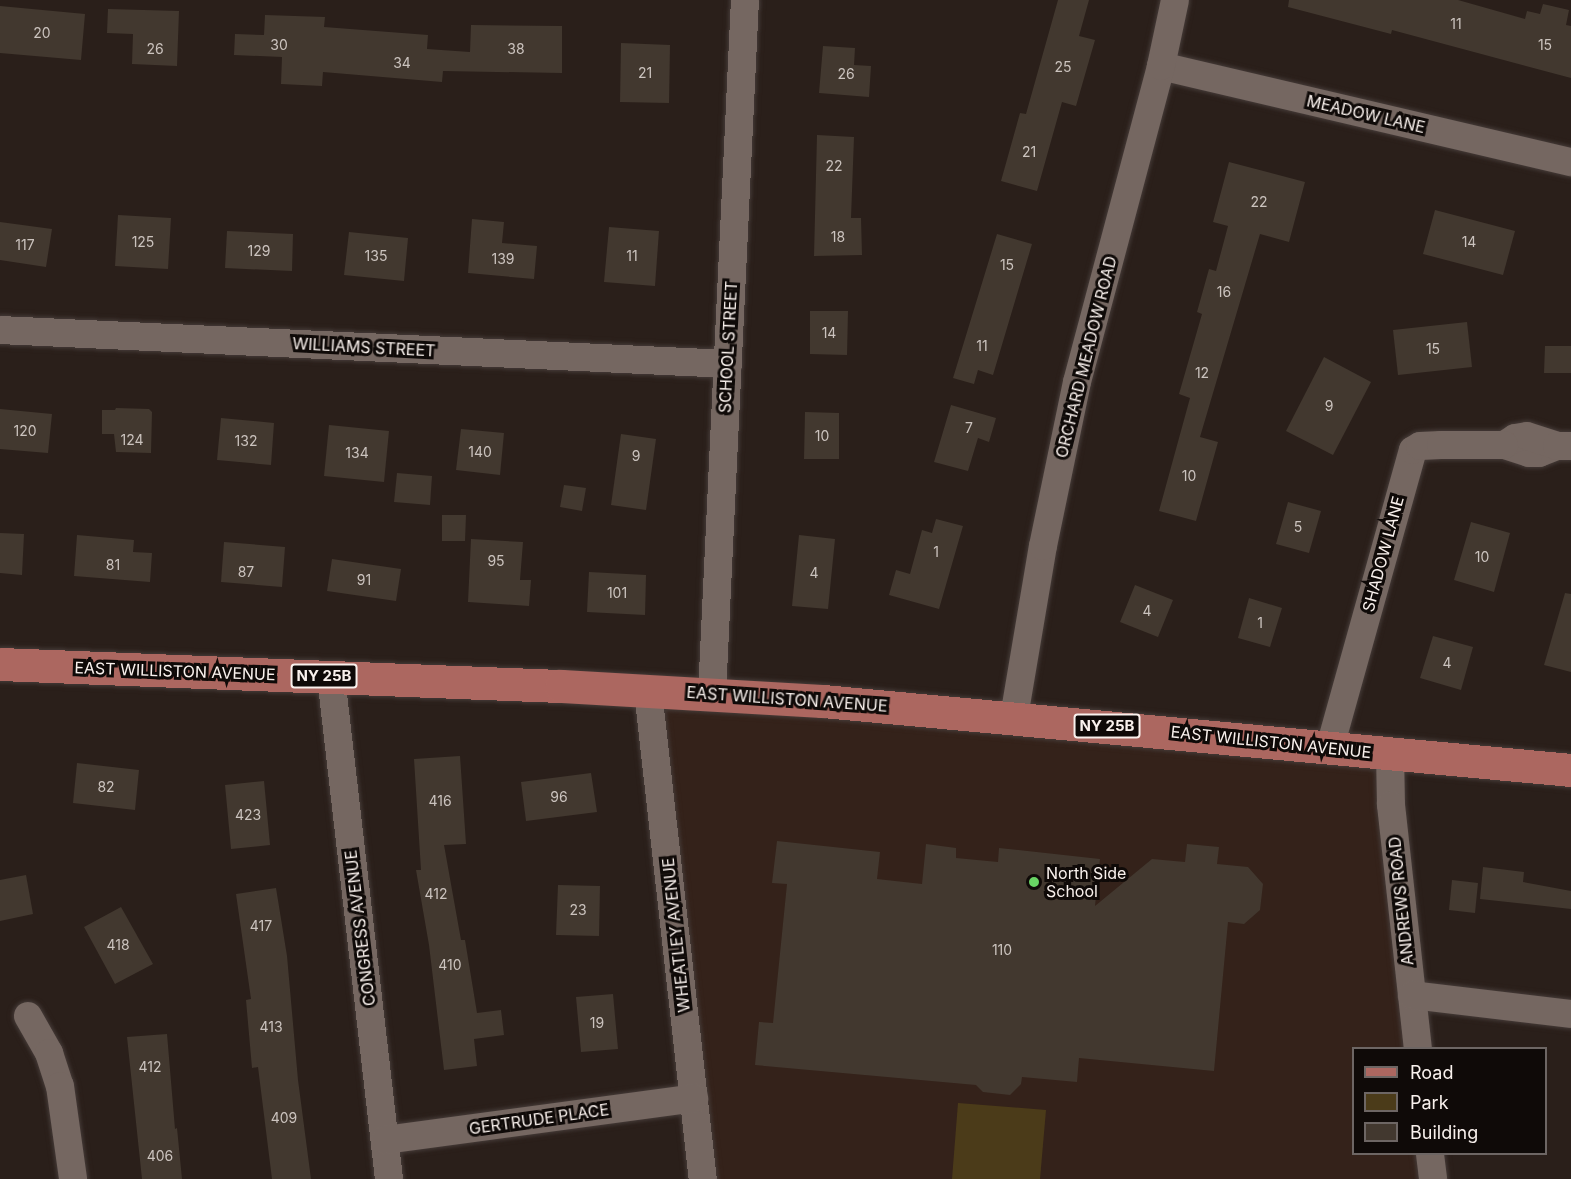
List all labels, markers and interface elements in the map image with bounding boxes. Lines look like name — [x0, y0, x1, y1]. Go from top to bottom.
house number: 11 — [1450, 16, 1462, 32]
house number: 20 — [33, 25, 51, 41]
house number: 30 — [270, 37, 288, 53]
house number: 15 — [1538, 37, 1552, 53]
house number: 26 — [146, 41, 164, 57]
house number: 38 — [507, 41, 525, 57]
house number: 34 — [393, 55, 411, 71]
house number: 25 — [1054, 59, 1072, 75]
house number: 21 — [638, 65, 652, 81]
house number: 26 — [837, 66, 855, 82]
street label: MEADOW LANE — [1305, 91, 1427, 137]
house number: 21 — [1022, 144, 1036, 160]
house number: 22 — [825, 158, 843, 174]
house number: 22 — [1250, 194, 1268, 210]
house number: 18 — [831, 229, 845, 245]
house number: 125 — [132, 234, 154, 250]
house number: 14 — [1462, 234, 1476, 250]
house number: 117 — [15, 237, 35, 253]
house number: 129 — [248, 243, 270, 259]
house number: 135 — [365, 248, 387, 264]
house number: 11 — [626, 248, 638, 264]
house number: 139 — [491, 251, 515, 267]
street label: ORCHARD MEADOW ROAD — [1052, 254, 1120, 460]
house number: 15 — [1000, 257, 1014, 273]
street label: SCHOOL STREET — [715, 280, 741, 414]
house number: 16 — [1217, 284, 1231, 300]
house number: 14 — [822, 325, 836, 341]
street label: WILLIAMS STREET — [292, 334, 436, 360]
house number: 11 — [976, 338, 988, 354]
house number: 15 — [1426, 341, 1440, 357]
house number: 12 — [1195, 365, 1209, 381]
house number: 9 — [1325, 398, 1333, 414]
house number: 7 — [965, 420, 973, 436]
house number: 120 — [13, 423, 37, 439]
house number: 10 — [815, 428, 829, 444]
house number: 124 — [120, 432, 144, 448]
house number: 132 — [235, 433, 257, 449]
house number: 140 — [468, 444, 492, 460]
house number: 134 — [345, 445, 369, 461]
house number: 9 — [632, 448, 640, 464]
house number: 10 — [1182, 468, 1196, 484]
street label: SHADOW LANE — [1358, 494, 1408, 614]
house number: 5 — [1294, 519, 1302, 535]
house number: 1 — [933, 544, 939, 560]
house number: 10 — [1475, 549, 1489, 565]
house number: 95 — [487, 553, 505, 569]
house number: 81 — [106, 557, 120, 573]
house number: 87 — [238, 564, 254, 580]
house number: 4 — [809, 565, 819, 581]
house number: 91 — [357, 572, 371, 588]
house number: 101 — [607, 585, 627, 601]
house number: 4 — [1142, 603, 1152, 619]
house number: 1 — [1257, 615, 1263, 631]
house number: 4 — [1442, 655, 1452, 671]
street label: EAST WILLISTON AVENUE — [74, 658, 276, 684]
road number: NY 25B — [290, 664, 358, 688]
street label: EAST WILLISTON AVENUE — [686, 682, 888, 716]
road number: NY 25B — [1072, 714, 1142, 738]
street label: EAST WILLISTON AVENUE — [1170, 722, 1372, 762]
house number: 82 — [97, 779, 115, 795]
house number: 96 — [550, 789, 568, 805]
house number: 416 — [428, 793, 452, 809]
house number: 423 — [235, 807, 261, 823]
street label: ANDREWS ROAD — [1385, 836, 1417, 966]
street label: CONGRESS AVENUE — [341, 849, 379, 1007]
street label: WHEATLEY AVENUE — [658, 857, 694, 1013]
place label: North Side School — [1046, 863, 1126, 901]
marker: North Side School — [1027, 875, 1041, 889]
house number: 412 — [424, 886, 448, 902]
house number: 23 — [569, 902, 587, 918]
house number: 417 — [250, 918, 272, 934]
house number: 418 — [106, 937, 130, 953]
house number: 110 — [992, 942, 1012, 958]
house number: 410 — [438, 957, 462, 973]
house number: 19 — [590, 1015, 604, 1031]
house number: 413 — [259, 1019, 283, 1035]
legend — [1352, 1047, 1547, 1155]
house number: 412 — [138, 1059, 162, 1075]
text: Road — [1410, 1062, 1453, 1083]
text: Park — [1410, 1092, 1449, 1113]
street label: GERTRUDE PLACE — [468, 1100, 610, 1138]
house number: 409 — [271, 1110, 297, 1126]
text: Building — [1410, 1122, 1478, 1143]
house number: 406 — [147, 1148, 173, 1164]

